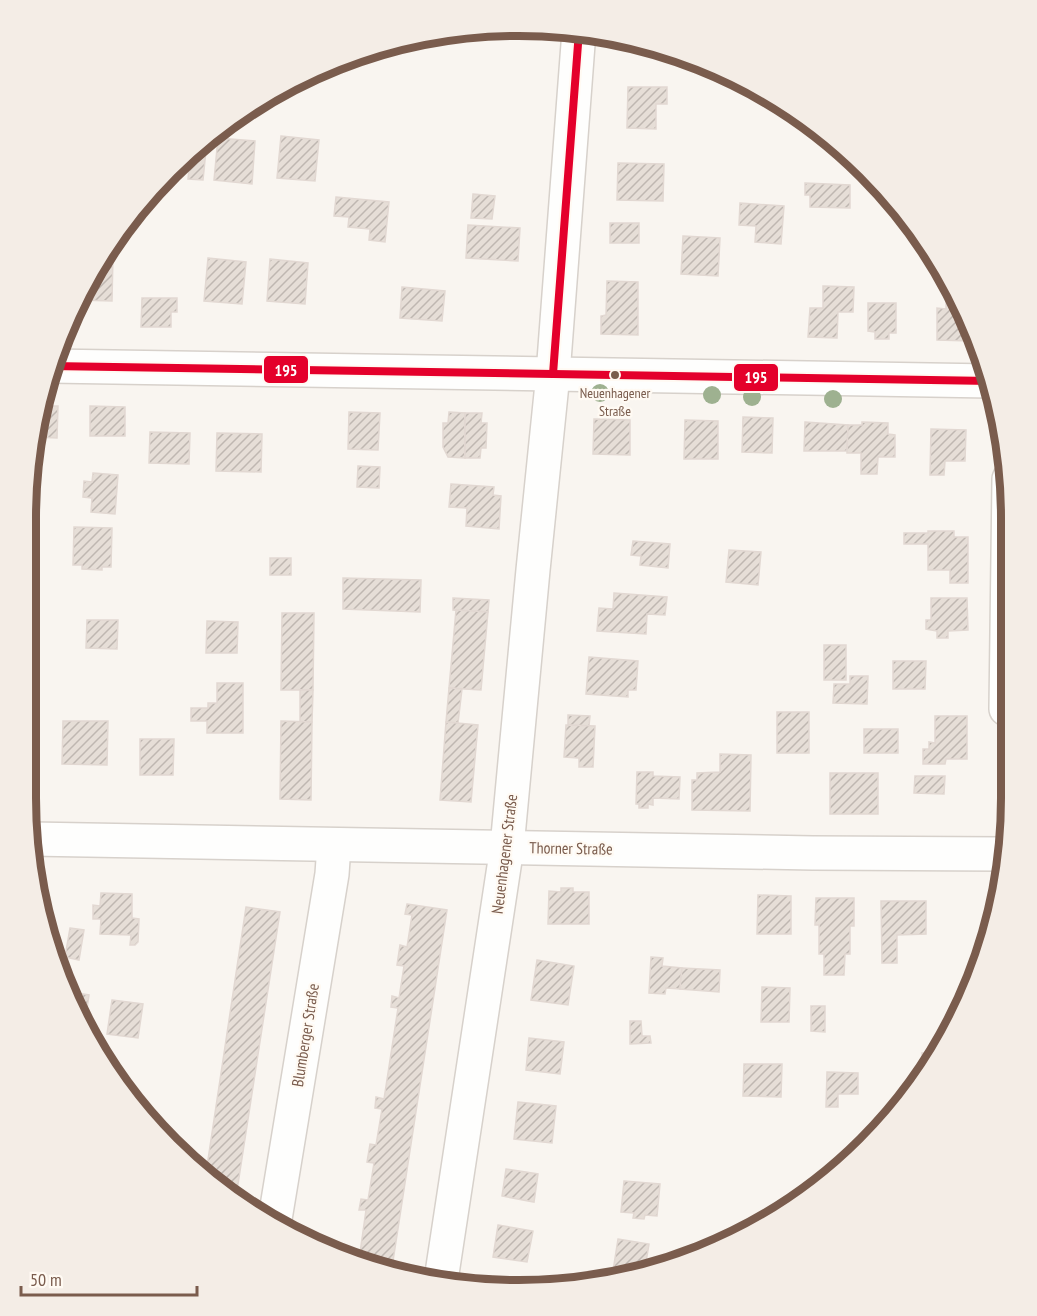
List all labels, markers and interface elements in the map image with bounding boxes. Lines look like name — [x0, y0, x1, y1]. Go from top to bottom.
line badge: 195 — [263, 355, 309, 384]
text: 195 — [275, 360, 297, 380]
line badge: 195 — [733, 363, 779, 392]
text: 195 — [745, 367, 767, 387]
marker: Neuenhagener Straße — [609, 369, 621, 381]
place label: Neuenhagener Straße — [580, 384, 650, 420]
street label: Neuenhagener Straße — [487, 793, 521, 915]
street label: Thorner Straße — [529, 837, 613, 859]
street label: Blumberger Straße — [287, 982, 323, 1088]
scale bar — [21, 1259, 196, 1297]
text: 50 m — [30, 1268, 62, 1291]

